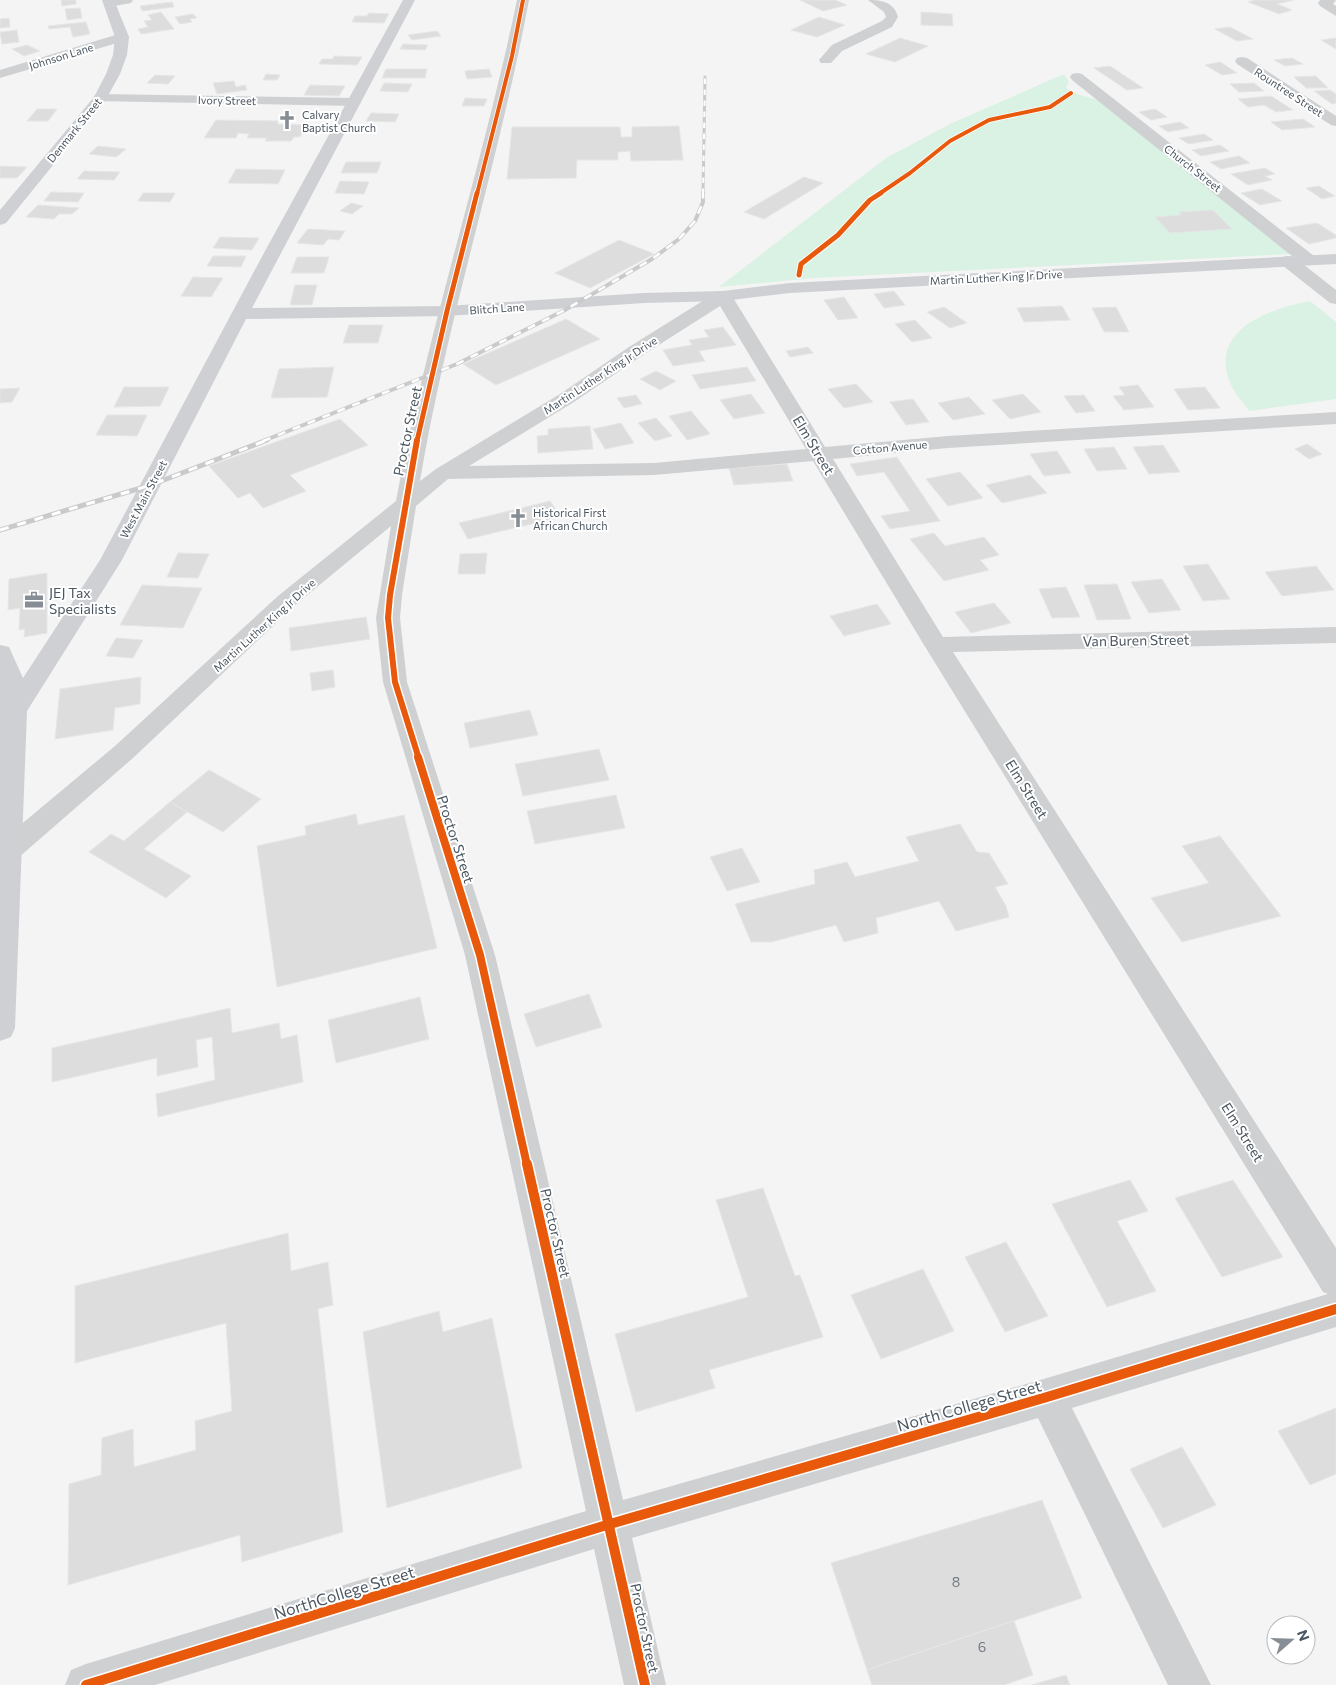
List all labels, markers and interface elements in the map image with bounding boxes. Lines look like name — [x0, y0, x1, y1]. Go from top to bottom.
street label: Johnson Lane — [27, 40, 95, 73]
street label: Rountree Street — [1252, 65, 1326, 119]
street label: Ivory Street — [198, 93, 257, 107]
street label: Denmark Street — [44, 95, 104, 165]
place label: Calvary Baptist Church — [302, 108, 376, 134]
church icon: Calvary Baptist Church — [276, 109, 298, 131]
street label: Church Street — [1162, 142, 1225, 195]
street label: Martin Luther King Jr Drive — [929, 267, 1063, 288]
street label: Blitch Lane — [469, 300, 525, 316]
street label: Martin Luther King Jr Drive — [541, 333, 660, 417]
street label: Proctor Street — [389, 384, 425, 477]
street label: Elm Street — [790, 412, 838, 478]
street label: Cotton Avenue — [852, 437, 928, 457]
street label: West Main Street — [117, 457, 169, 540]
place label: Historical First African Church — [533, 506, 607, 532]
church icon: Historical First African Church — [507, 507, 529, 529]
street label: Martin Luther King Jr Drive — [210, 576, 318, 675]
place label: JEJ Tax Specialists — [49, 584, 116, 617]
office icon: JEJ Tax Specialists — [23, 589, 45, 611]
street label: Van Buren Street — [1082, 631, 1190, 649]
street label: Elm Street — [1002, 756, 1052, 822]
street label: Proctor Street — [434, 793, 478, 885]
street label: Elm Street — [1218, 1099, 1268, 1165]
street label: Proctor Street — [537, 1187, 575, 1280]
street label: North College Street — [895, 1375, 1044, 1435]
street label: NorthCollege Street — [271, 1561, 417, 1622]
house number: 8 — [952, 1573, 960, 1590]
street label: Proctor Street — [627, 1582, 663, 1675]
north arrow — [1266, 1615, 1316, 1665]
text: N — [1294, 1628, 1313, 1643]
house number: 6 — [978, 1638, 986, 1655]

